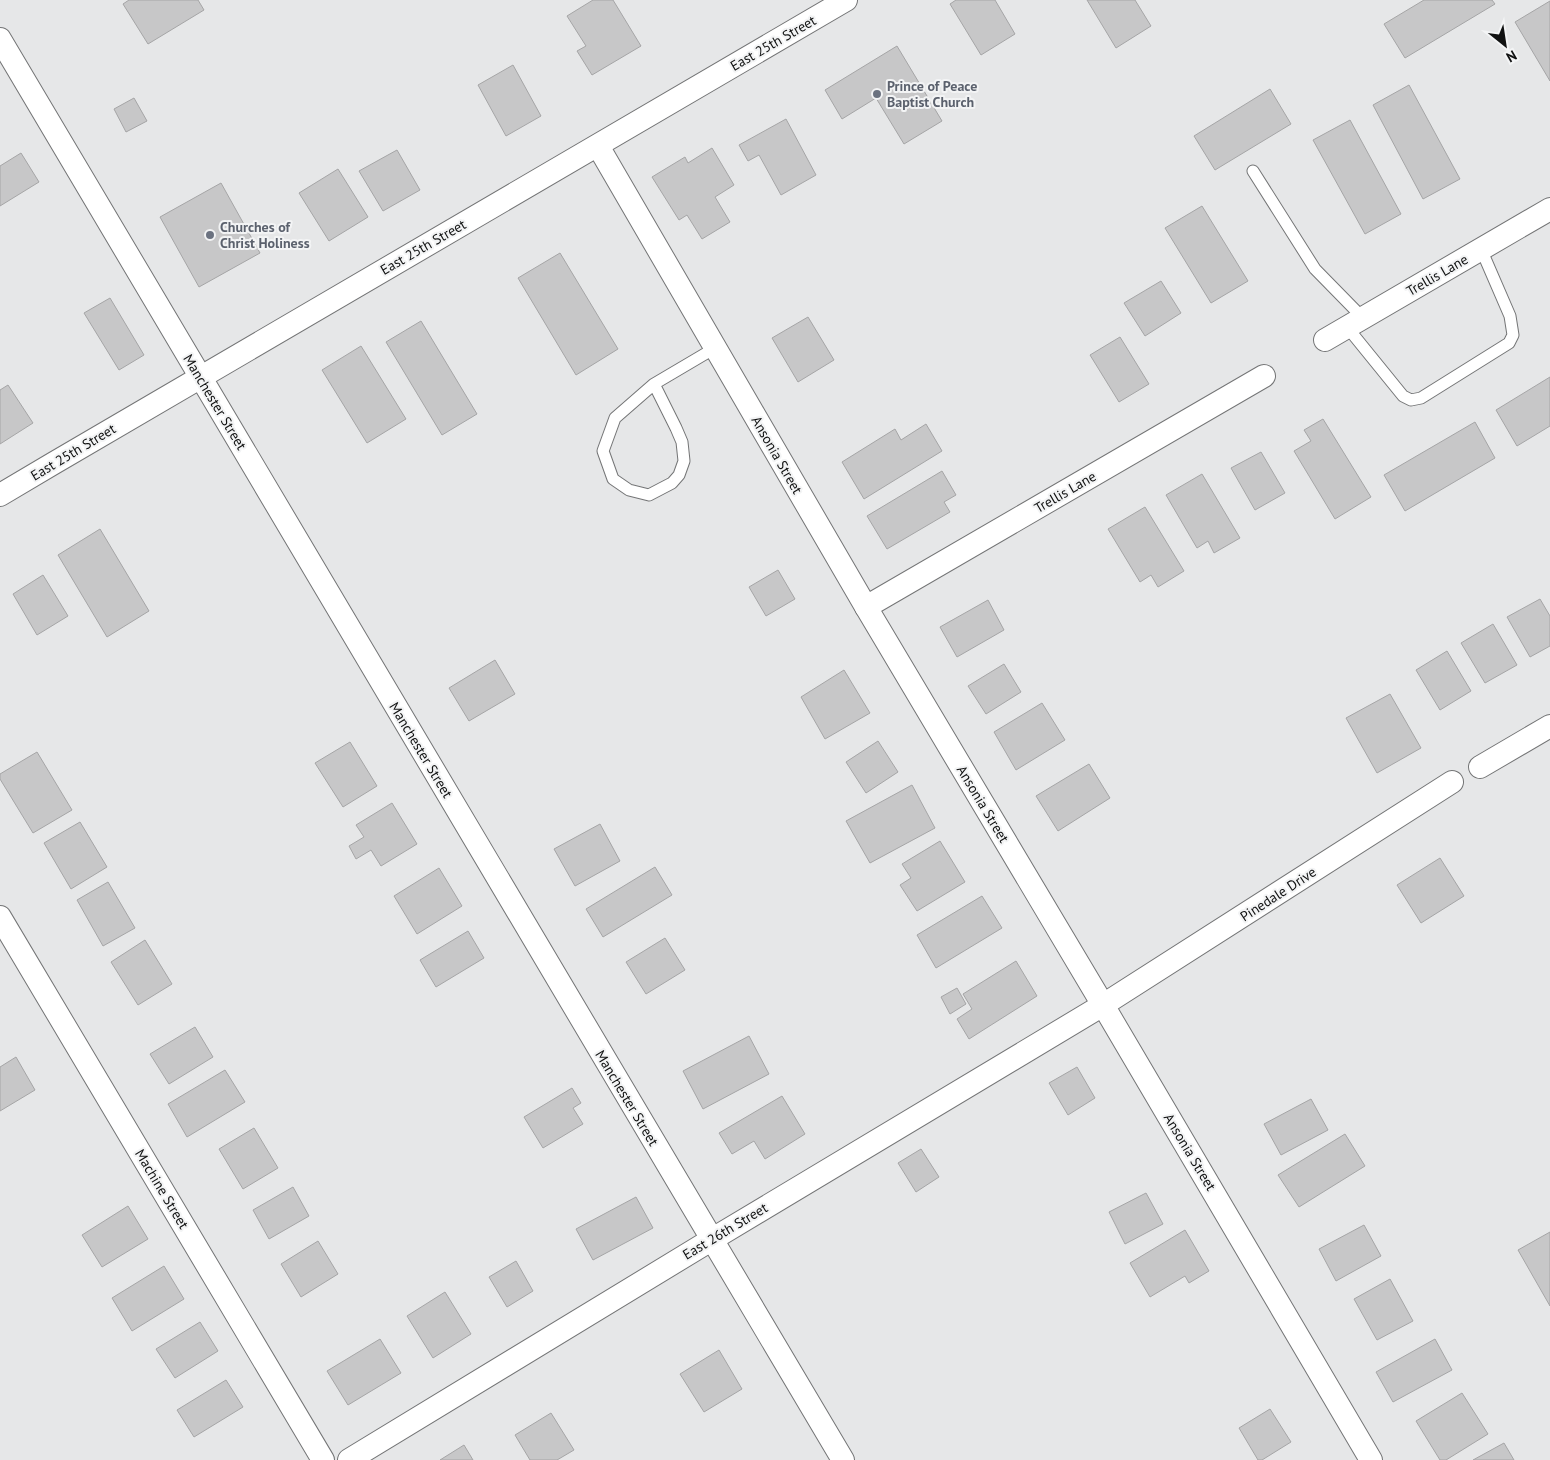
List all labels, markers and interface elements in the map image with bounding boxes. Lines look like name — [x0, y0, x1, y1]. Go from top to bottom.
street label: East 25th Street — [727, 11, 819, 75]
north arrow — [1480, 20, 1530, 70]
text: N — [1503, 46, 1520, 66]
place label: Prince of Peace Baptist Church — [887, 77, 977, 111]
marker: Prince of Peace Baptist Church — [871, 88, 883, 100]
street label: East 25th Street — [377, 215, 469, 279]
place label: Churches of Christ Holiness — [220, 218, 310, 252]
marker: Churches of Christ Holiness — [204, 229, 216, 241]
street label: Trellis Lane — [1403, 250, 1471, 300]
street label: Manchester Street — [179, 351, 251, 453]
street label: Ansonia Street — [747, 413, 807, 497]
street label: East 25th Street — [27, 419, 119, 484]
street label: Trellis Lane — [1031, 467, 1099, 517]
street label: Manchester Street — [385, 699, 457, 801]
street label: Ansonia Street — [953, 762, 1013, 846]
street label: Pinedale Drive — [1237, 863, 1319, 925]
street label: Manchester Street — [591, 1047, 663, 1149]
street label: Ansonia Street — [1160, 1110, 1220, 1194]
street label: Machine Street — [131, 1146, 193, 1232]
street label: East 26th Street — [679, 1198, 771, 1263]

